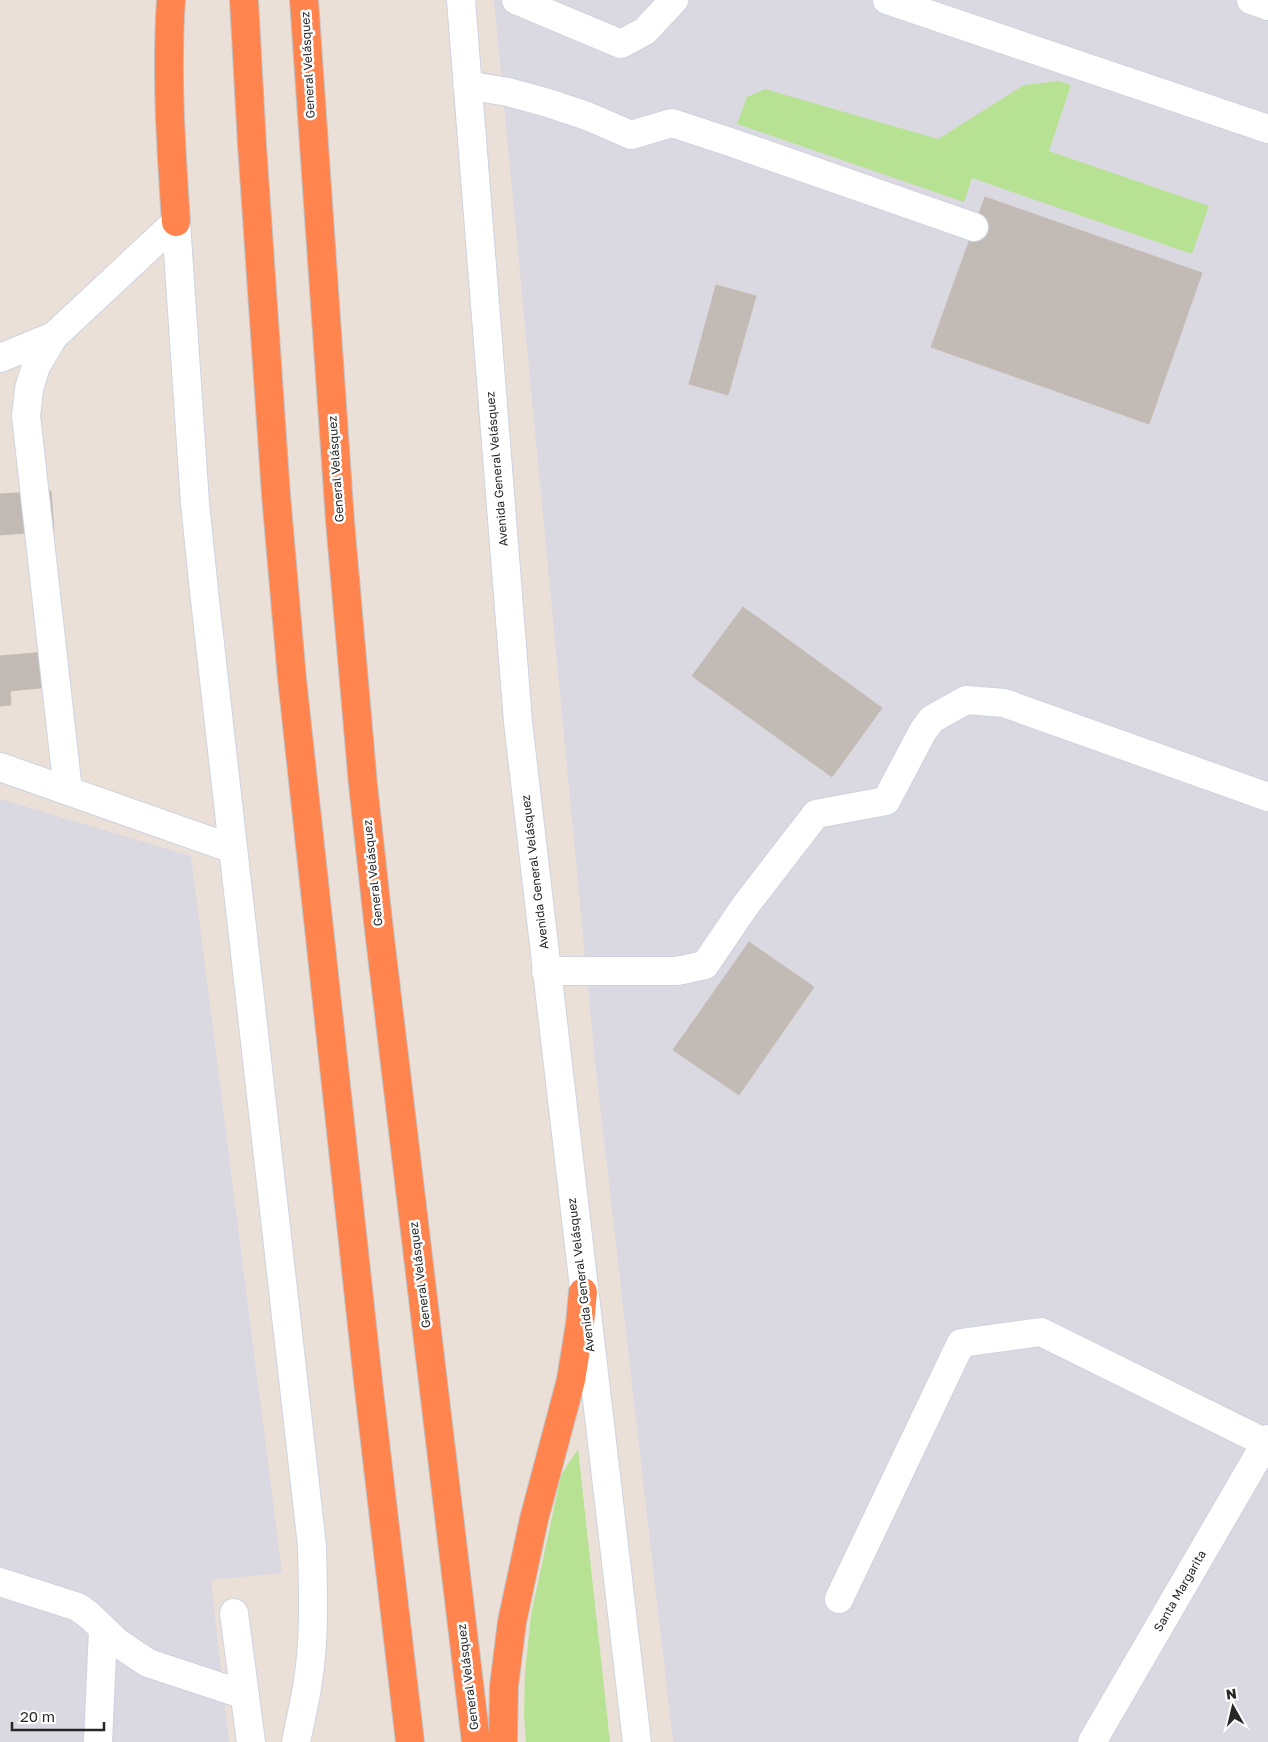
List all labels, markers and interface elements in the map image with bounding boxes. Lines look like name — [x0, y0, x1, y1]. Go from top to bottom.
street label: General Velásquez — [297, 11, 318, 119]
street label: Avenida General Velásquez — [482, 391, 511, 547]
street label: General Velásquez — [324, 415, 347, 523]
street label: Avenida General Velásquez — [518, 794, 551, 950]
street label: General Velásquez — [359, 819, 386, 927]
street label: Avenida General Velásquez — [564, 1197, 597, 1353]
street label: General Velásquez — [406, 1221, 433, 1329]
street label: Santa Margarita — [1150, 1547, 1209, 1634]
street label: General Velásquez — [454, 1623, 481, 1731]
north arrow — [1208, 1682, 1258, 1732]
text: N — [1225, 1684, 1238, 1703]
scale bar — [12, 1700, 105, 1732]
text: 20 m — [20, 1707, 55, 1725]

